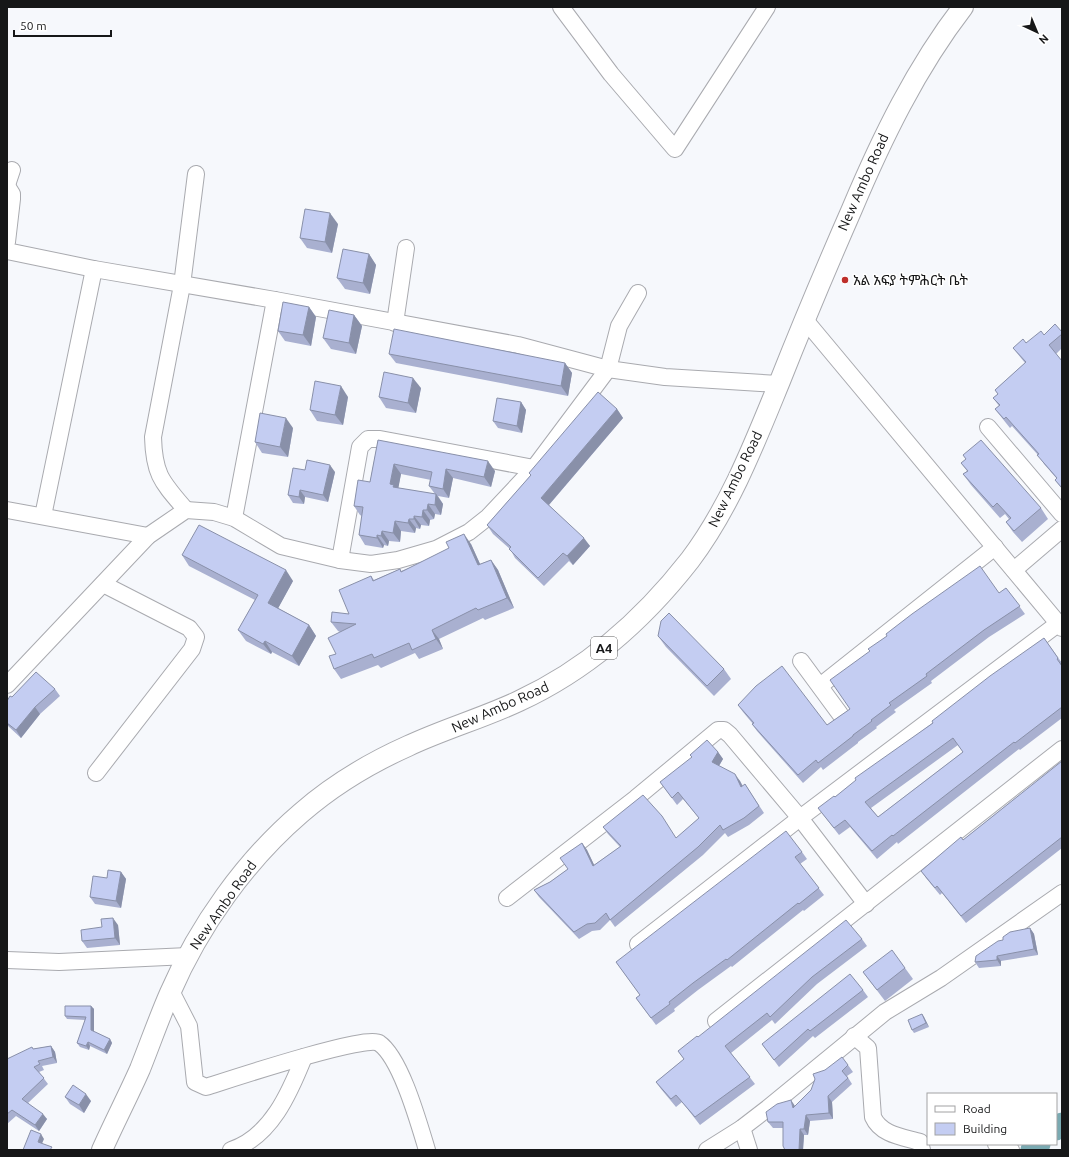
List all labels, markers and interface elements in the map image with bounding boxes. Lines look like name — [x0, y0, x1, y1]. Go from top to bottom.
scale bar — [14, 12, 111, 38]
north arrow — [1017, 12, 1057, 52]
text: 50 m — [20, 19, 47, 32]
text: N — [1037, 32, 1051, 46]
street label: New Ambo Road — [834, 131, 892, 233]
place label: አል አፍያ ትምሕርት ቤት — [853, 272, 969, 288]
marker: አል አፍያ ትምሕርት ቤት — [840, 275, 850, 285]
street label: New Ambo Road — [705, 428, 765, 530]
road number: A4 — [591, 637, 617, 659]
street label: New Ambo Road — [449, 678, 551, 736]
street label: New Ambo Road — [186, 857, 260, 953]
legend — [927, 1093, 1057, 1145]
text: Road — [963, 1102, 991, 1115]
text: Building — [963, 1122, 1007, 1135]

